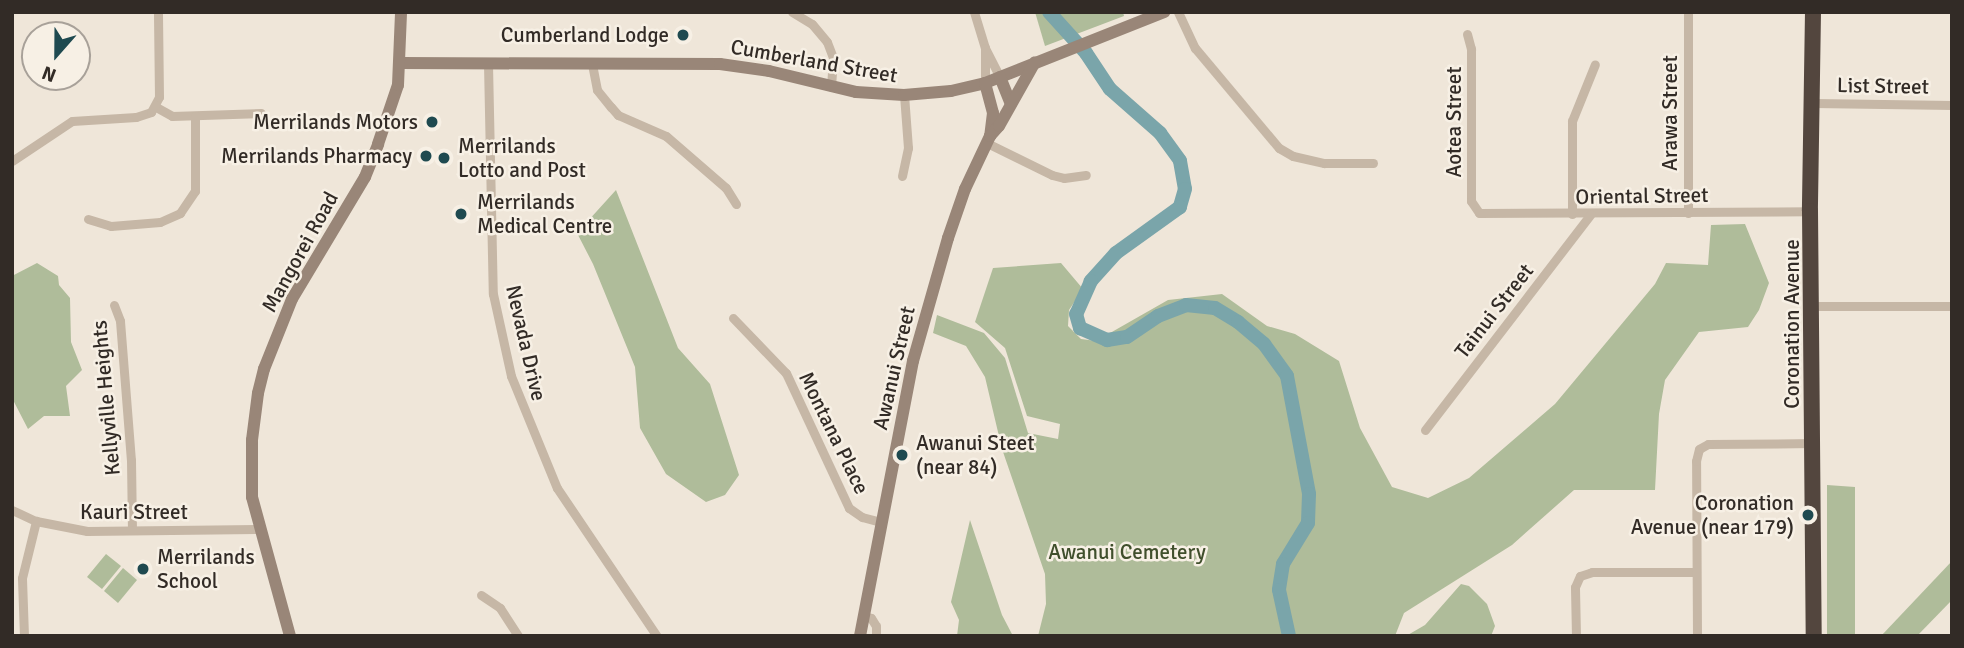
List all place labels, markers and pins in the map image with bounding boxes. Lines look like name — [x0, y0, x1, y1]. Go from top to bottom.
place label: Cumberland Lodge — [501, 22, 669, 48]
marker: Cumberland Lodge — [675, 27, 691, 43]
place label: Merrilands Motors — [253, 109, 418, 135]
marker: Merrilands Motors — [424, 114, 440, 130]
place label: Merrilands Lotto and Post — [458, 133, 586, 183]
place label: Merrilands Pharmacy — [221, 143, 412, 169]
marker: Merrilands Pharmacy — [418, 148, 434, 164]
marker: Merrilands Lotto and Post — [436, 150, 452, 166]
place label: Merrilands Medical Centre — [477, 189, 612, 239]
marker: Merrilands Medical Centre — [451, 204, 471, 224]
place label: Awanui Steet (near 84) — [916, 430, 1035, 480]
marker: Awanui Steet (near 84) — [894, 447, 910, 463]
place label: Coronation Avenue (near 179) — [1631, 490, 1794, 540]
marker: Coronation Avenue (near 179) — [1800, 507, 1816, 523]
place label: Merrilands School — [157, 544, 255, 594]
marker: Merrilands School — [135, 561, 151, 577]

